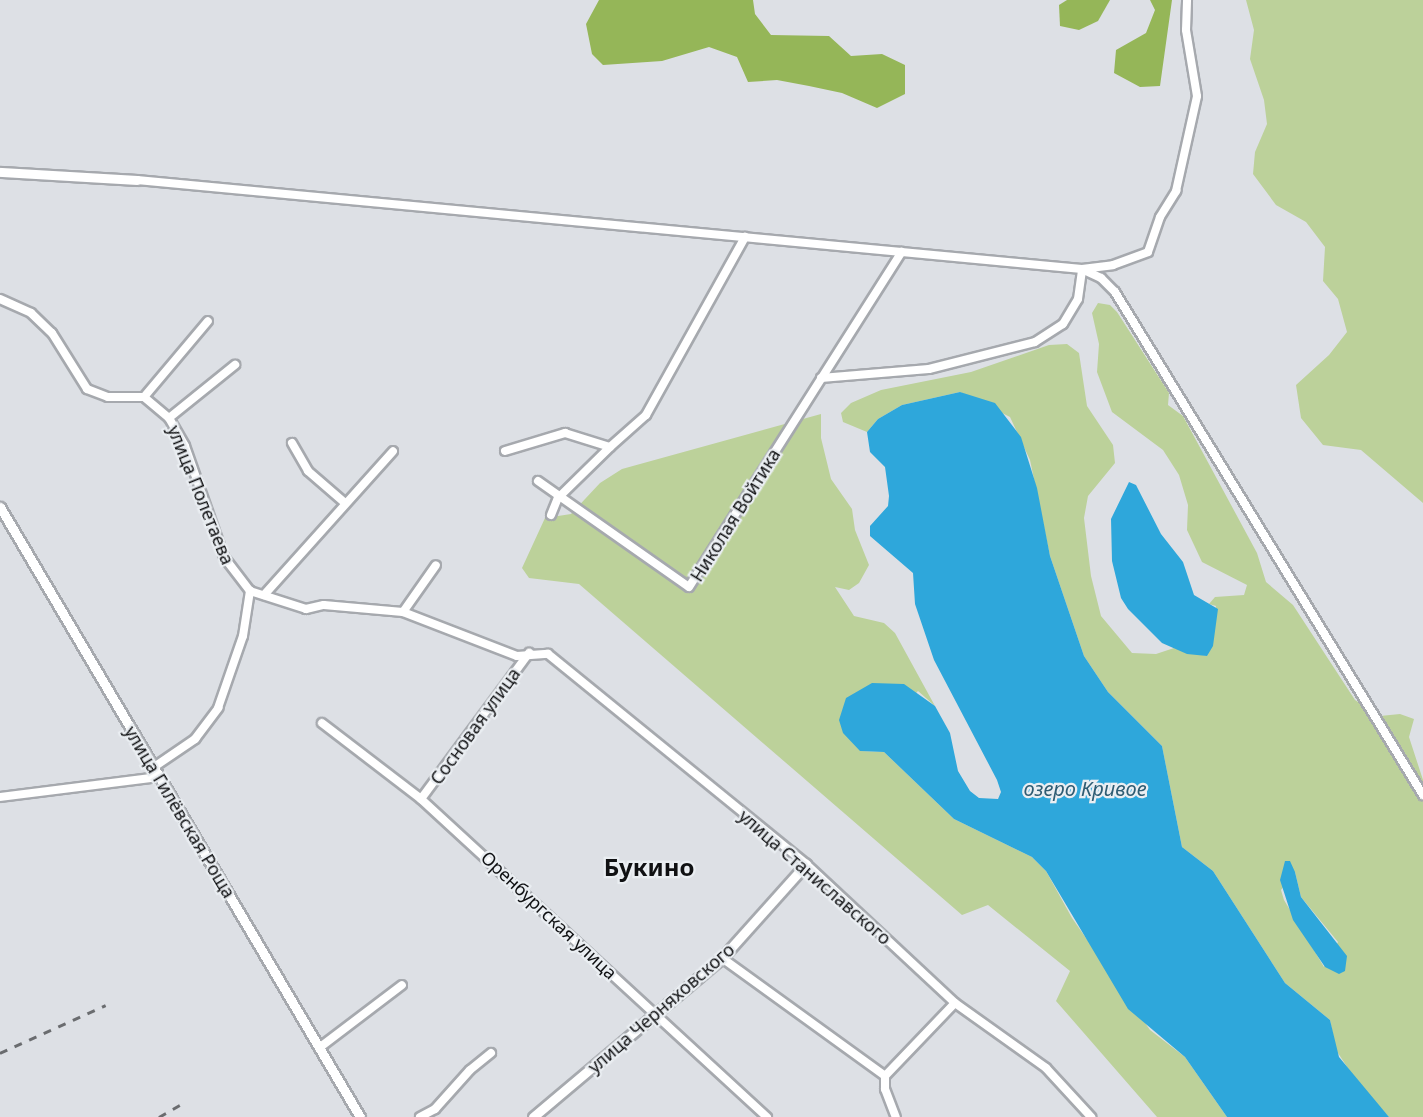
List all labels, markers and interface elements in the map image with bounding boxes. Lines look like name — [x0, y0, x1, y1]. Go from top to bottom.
street label: улица Полетаева — [163, 422, 239, 568]
street label: Николая Войтика — [685, 445, 785, 585]
street label: Сосновая улица — [425, 663, 525, 789]
street label: улица Гилёвская Роща — [120, 722, 240, 902]
water label: озеро Кривое — [1024, 776, 1146, 800]
street label: улица Станиславского — [734, 805, 896, 949]
street label: Оренбургская улица — [477, 846, 621, 984]
district label: Букино — [604, 853, 694, 881]
street label: улица Черняховского — [583, 939, 739, 1077]

